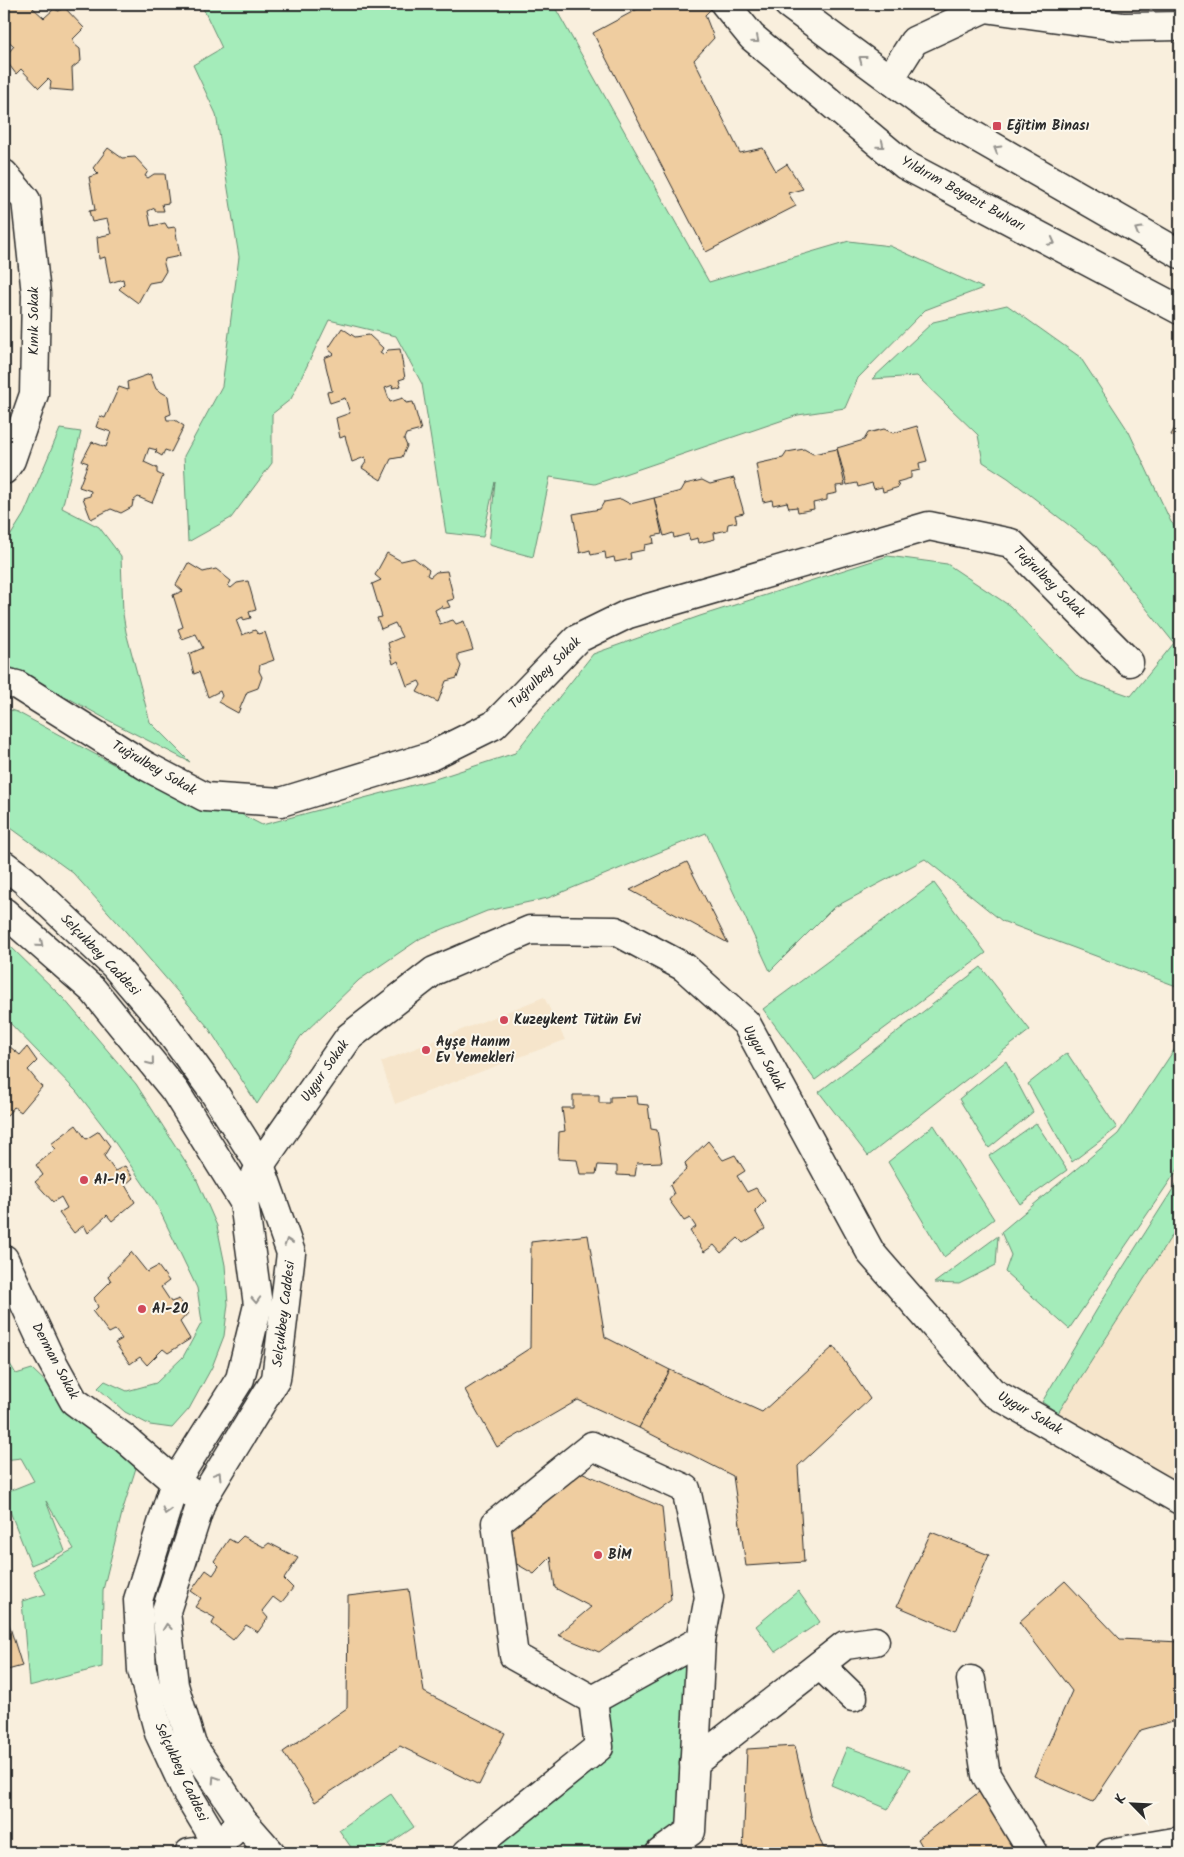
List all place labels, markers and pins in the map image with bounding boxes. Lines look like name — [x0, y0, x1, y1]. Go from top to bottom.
place label: Eğitim Binası — [1007, 115, 1090, 137]
marker: Eğitim Binası — [991, 120, 1003, 132]
place label: Kuzeykent Tütün Evi — [514, 1009, 641, 1031]
marker: Kuzeykent Tütün Evi — [498, 1014, 510, 1026]
place label: Ayşe Hanım Ev Yemekleri — [436, 1031, 515, 1069]
marker: Ayşe Hanım Ev Yemekleri — [420, 1044, 432, 1056]
place label: A1-19 — [94, 1169, 126, 1191]
marker: A1-19 — [78, 1174, 90, 1186]
place label: A1-20 — [152, 1298, 189, 1320]
marker: A1-20 — [136, 1303, 148, 1315]
place label: BİM — [608, 1544, 632, 1566]
marker: BİM — [592, 1549, 604, 1561]

